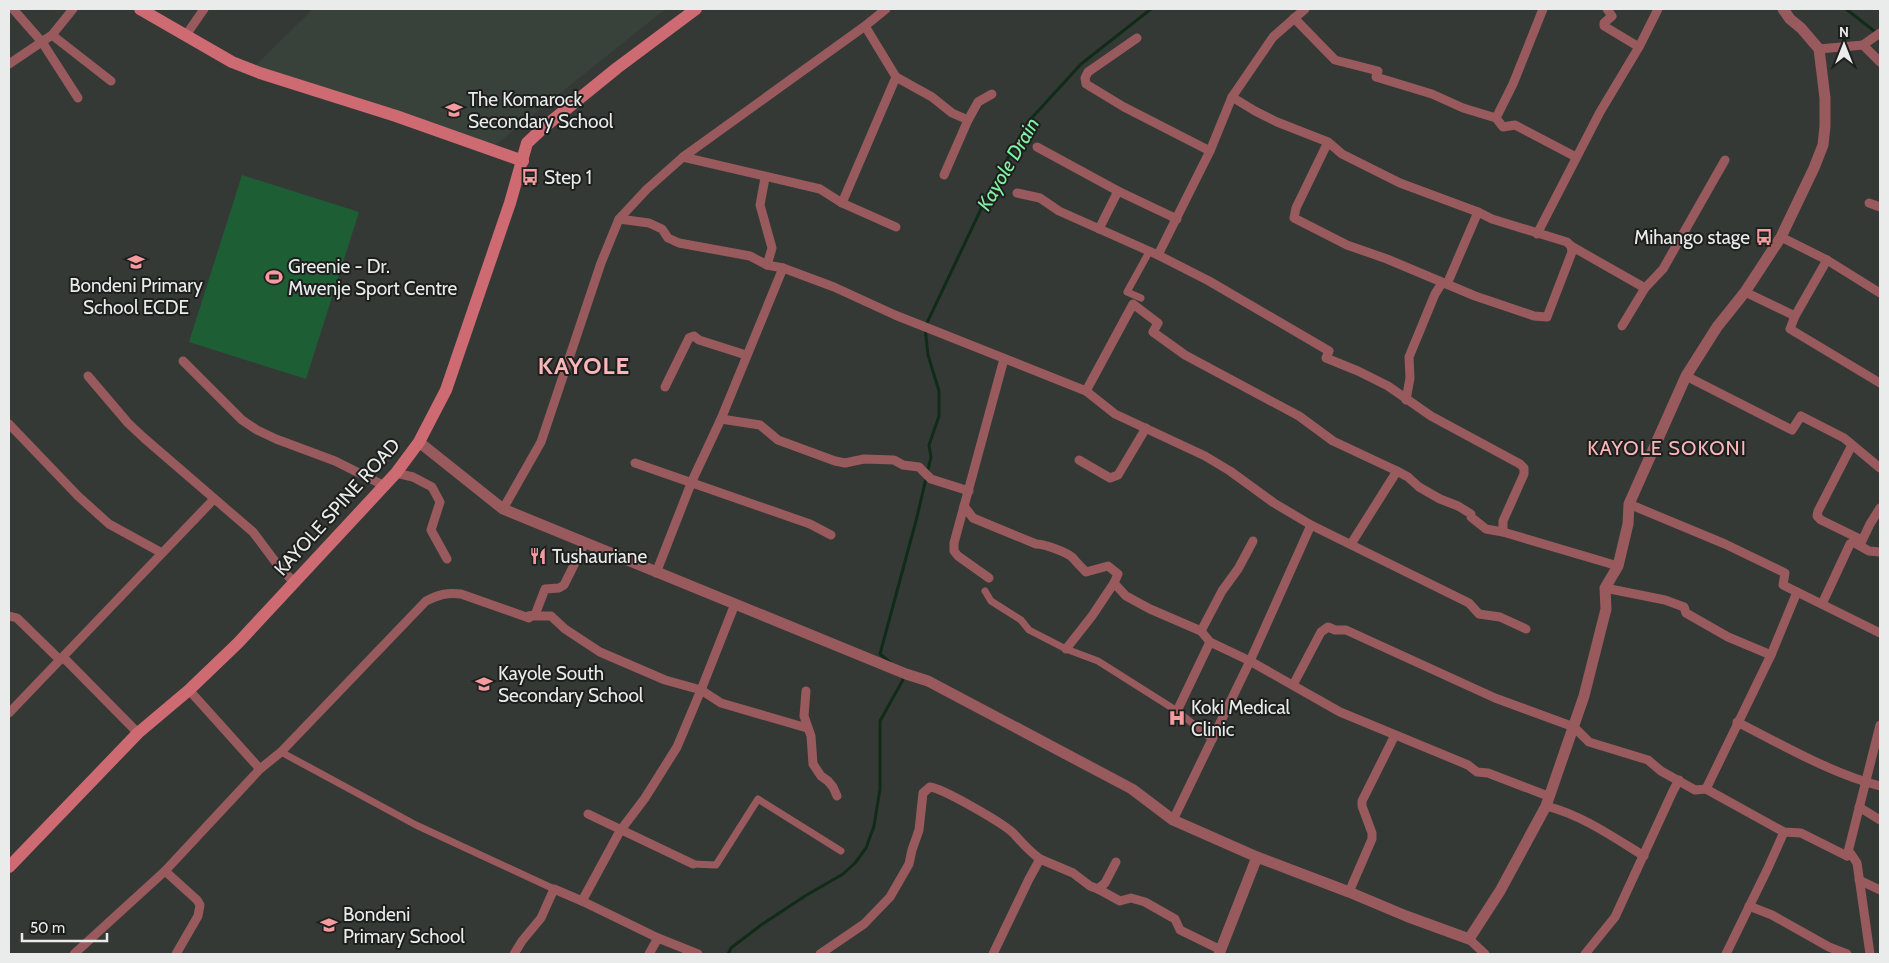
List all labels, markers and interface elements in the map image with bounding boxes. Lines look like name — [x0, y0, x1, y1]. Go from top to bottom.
north arrow — [1819, 20, 1869, 70]
text: N — [1839, 23, 1849, 41]
place label: The Komarock Secondary School — [468, 88, 614, 133]
school or university icon: The Komarock Secondary School — [444, 100, 464, 120]
water label: Kayole Drain — [972, 113, 1044, 215]
place label: Step 1 — [544, 166, 592, 189]
bus stop icon: Step 1 — [520, 167, 540, 187]
place label: Mihango stage — [1634, 226, 1750, 249]
bus stop icon: Mihango stage — [1754, 227, 1774, 247]
school or university icon: Bondeni Primary School ECDE — [126, 252, 146, 272]
place label: Greenie - Dr. Mwenje Sport Centre — [288, 255, 458, 300]
sports icon: Greenie - Dr. Mwenje Sport Centre — [264, 267, 284, 287]
place label: Bondeni Primary School ECDE — [69, 274, 203, 319]
district label: KAYOLE — [538, 351, 630, 380]
street label: KAYOLE SPINE ROAD — [269, 433, 405, 580]
district label: KAYOLE SOKONI — [1587, 436, 1747, 460]
place label: Tushauriane — [552, 545, 647, 568]
restaurant icon: Tushauriane — [528, 546, 548, 566]
place label: Kayole South Secondary School — [498, 662, 644, 707]
school or university icon: Kayole South Secondary School — [474, 674, 494, 694]
place label: Koki Medical Clinic — [1191, 696, 1291, 741]
hospital icon: Koki Medical Clinic — [1167, 708, 1187, 728]
place label: Bondeni Primary School — [343, 903, 465, 948]
scale bar — [22, 910, 108, 942]
school or university icon: Bondeni Primary School — [319, 915, 339, 935]
text: 50 m — [30, 919, 65, 937]

